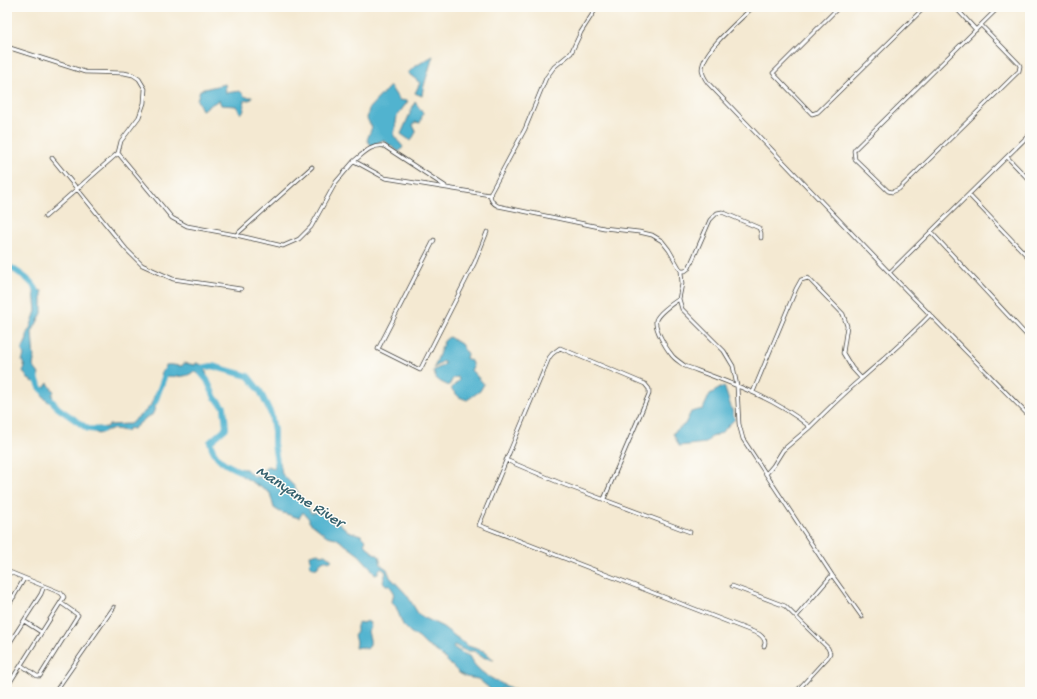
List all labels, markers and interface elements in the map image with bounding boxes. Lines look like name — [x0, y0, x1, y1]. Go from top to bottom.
water label: Manyame River — [252, 463, 349, 535]

